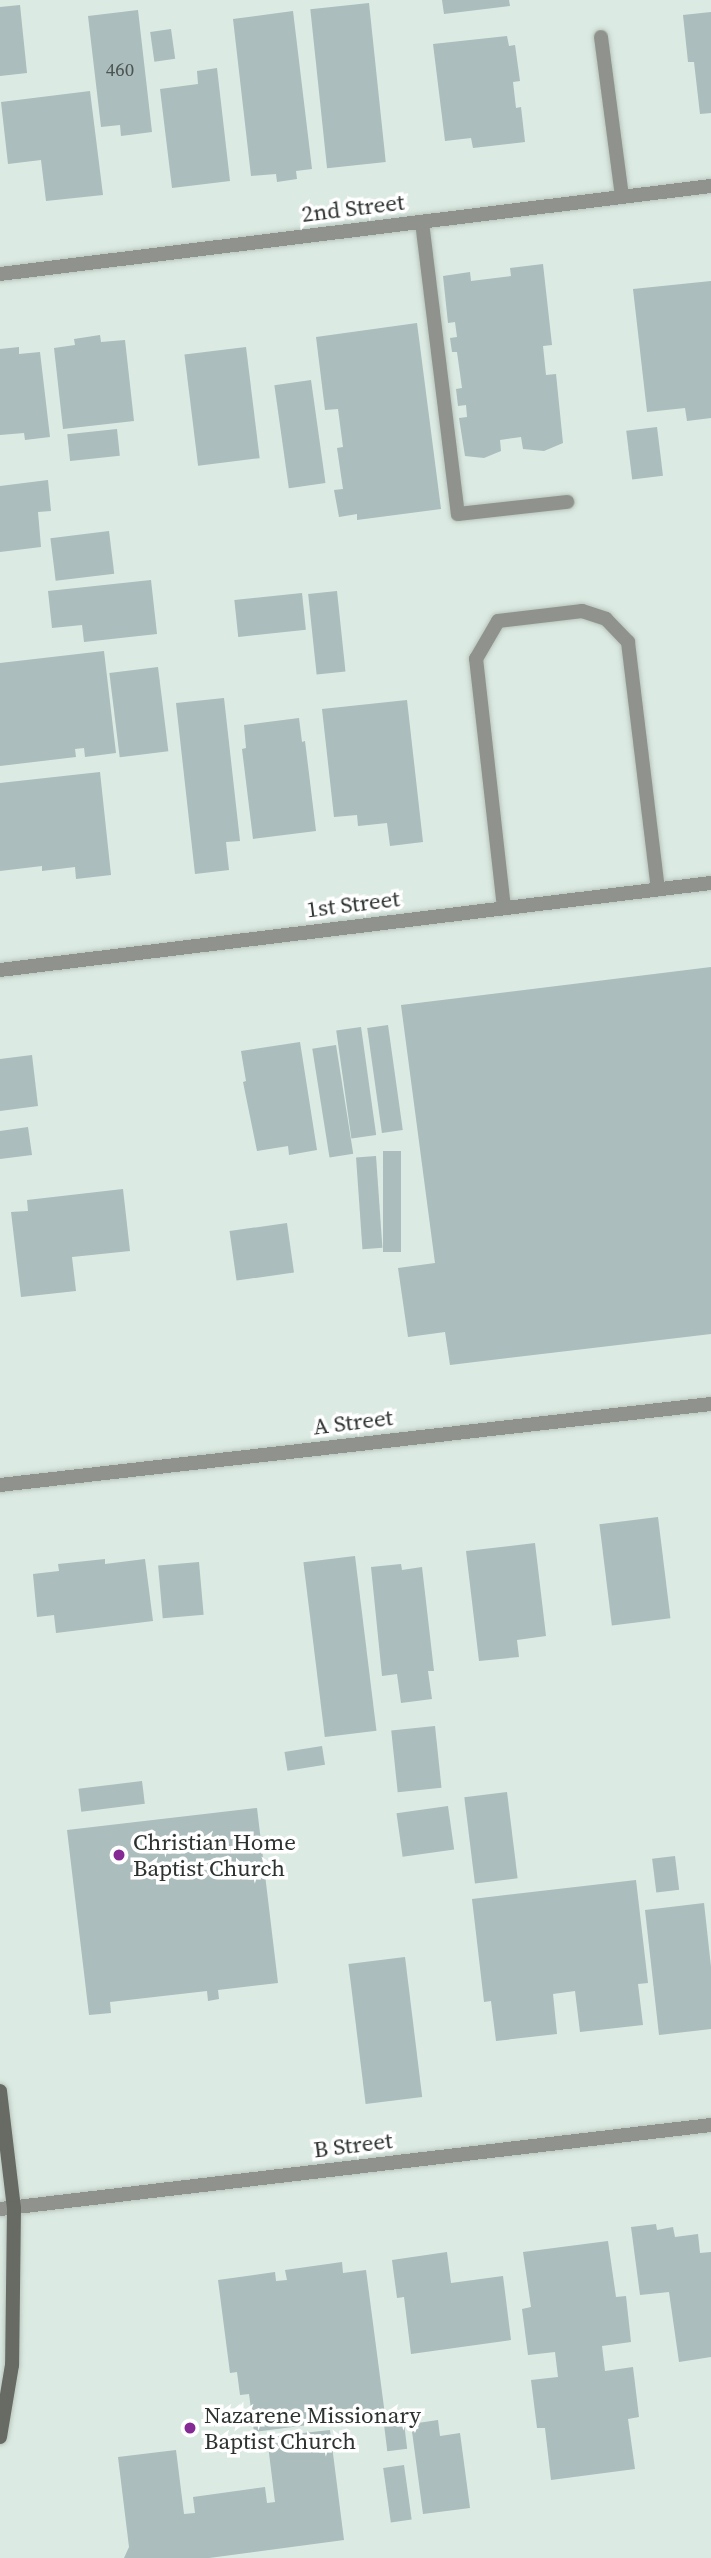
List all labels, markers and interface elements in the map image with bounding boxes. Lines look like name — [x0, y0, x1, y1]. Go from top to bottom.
house number: 460 — [106, 59, 134, 81]
street label: 2nd Street — [300, 188, 406, 228]
street label: 1st Street — [305, 885, 401, 923]
street label: A Street — [312, 1403, 394, 1441]
place label: Christian Home Baptist Church — [133, 1828, 296, 1882]
marker: Christian Home Baptist Church — [111, 1847, 127, 1863]
street label: B Street — [312, 2126, 394, 2164]
place label: Nazarene Missionary Baptist Church — [204, 2401, 421, 2455]
marker: Nazarene Missionary Baptist Church — [182, 2420, 198, 2436]

